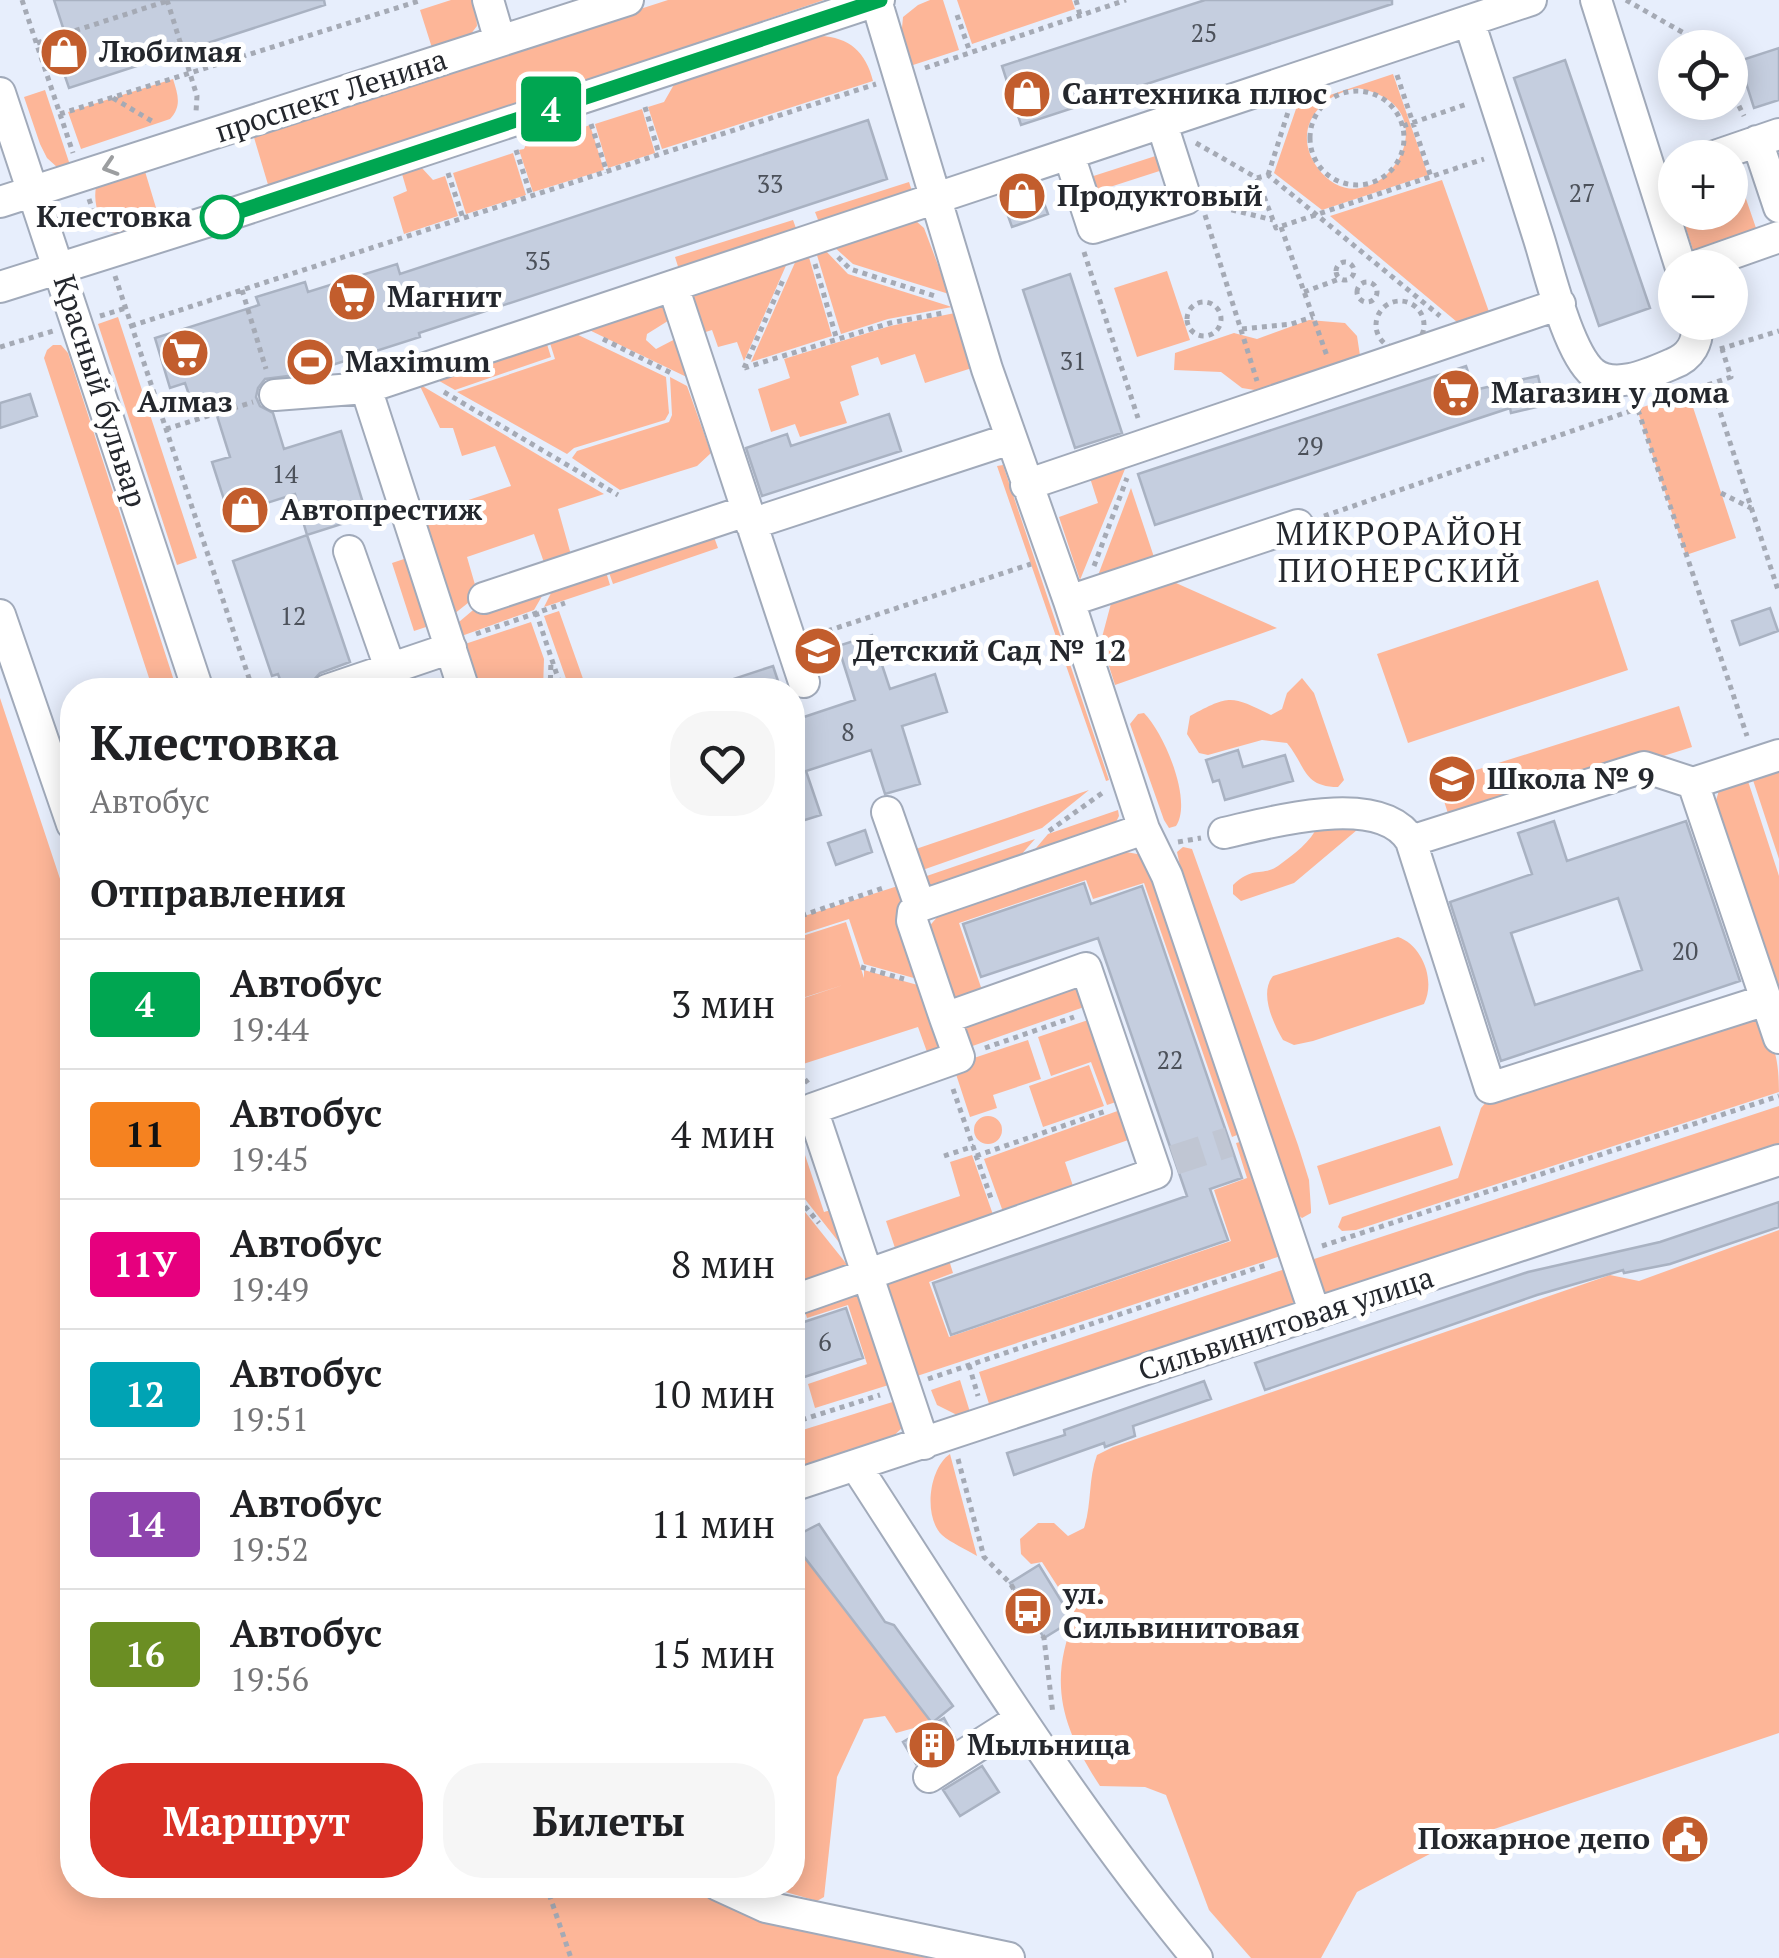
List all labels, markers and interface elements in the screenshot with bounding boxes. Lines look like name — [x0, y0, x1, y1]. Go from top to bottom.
house number: 25 — [1191, 16, 1217, 49]
shop icon: Любимая — [38, 26, 90, 78]
map controls — [1658, 30, 1748, 340]
button: locate — [1658, 30, 1748, 120]
place label: Любимая — [98, 31, 242, 71]
street label: проспект Ленина — [210, 39, 452, 151]
shop icon: Сантехника плюс — [1001, 68, 1053, 120]
place label: Сантехника плюс — [1062, 73, 1327, 113]
line badge: 4 — [518, 76, 584, 142]
text: 4 — [541, 86, 561, 132]
button: + — [1658, 140, 1748, 230]
one-way arrow — [103, 155, 120, 176]
house number: 33 — [757, 167, 783, 200]
shop icon: Продуктовый — [996, 170, 1048, 222]
place label: Продуктовый — [1057, 175, 1263, 215]
house number: 27 — [1569, 176, 1595, 209]
place label: Клестовка — [36, 196, 192, 236]
marker: Клестовка — [201, 196, 243, 238]
house number: 35 — [525, 244, 551, 277]
button: − — [1658, 250, 1748, 340]
street label: Красный бульвар — [45, 270, 157, 512]
supermarket icon: Магнит — [326, 271, 378, 323]
place label: Магнит — [387, 276, 502, 316]
supermarket icon: Алмаз — [159, 327, 211, 379]
sports icon: Maximum — [284, 336, 336, 388]
place label: Maximum — [345, 341, 491, 381]
house number: 31 — [1060, 344, 1086, 377]
supermarket icon: Магазин у дома — [1430, 367, 1482, 419]
place label: Магазин у дома — [1491, 372, 1730, 412]
place label: Алмаз — [137, 381, 233, 421]
house number: 29 — [1297, 429, 1323, 462]
house number: 14 — [272, 457, 299, 490]
shop icon: Автопрестиж — [219, 484, 271, 536]
place label: Автопрестиж — [280, 489, 483, 529]
district label: МИКРОРАЙОН ПИОНЕРСКИЙ — [1276, 512, 1524, 591]
house number: 12 — [280, 599, 306, 632]
school or university icon: Детский Сад № 12 — [792, 625, 844, 677]
place label: Детский Сад № 12 — [853, 630, 1127, 670]
text: Клестовка — [90, 710, 339, 774]
button: heart — [670, 711, 775, 816]
house number: 8 — [841, 715, 855, 748]
school or university icon: Школа № 9 — [1426, 753, 1478, 805]
place label: Школа № 9 — [1487, 758, 1654, 798]
text: Автобус — [90, 780, 210, 822]
text: Отправления — [90, 868, 346, 918]
house number: 20 — [1672, 934, 1698, 967]
text: Автобус — [230, 958, 382, 1008]
text: 3 мин — [671, 979, 775, 1029]
text: 4 — [135, 981, 155, 1027]
text: 19:44 — [230, 1008, 309, 1050]
house number: 22 — [1157, 1043, 1183, 1076]
text: Автобус — [230, 1088, 382, 1138]
text: 4 мин — [671, 1109, 775, 1159]
text: 11 — [125, 1111, 165, 1157]
text: 19:45 — [230, 1138, 309, 1180]
text: Автобус — [230, 1218, 382, 1268]
text: 8 мин — [671, 1239, 775, 1289]
text: 11У — [113, 1241, 177, 1287]
street label: Сильвинитовая улица — [1133, 1256, 1439, 1390]
text: 19:49 — [230, 1268, 309, 1310]
house number: 6 — [818, 1325, 832, 1358]
text: Автобус — [230, 1348, 382, 1398]
text: 10 мин — [651, 1369, 775, 1419]
text: 12 — [125, 1371, 165, 1417]
text: 19:51 — [230, 1398, 309, 1440]
text: Автобус — [230, 1478, 382, 1528]
text: 11 мин — [651, 1499, 775, 1549]
text: 14 — [125, 1501, 165, 1547]
text: 19:52 — [230, 1528, 309, 1570]
place label: ул. Сильвинитовая — [1062, 1573, 1300, 1647]
bus stop icon: ул. Сильвинитовая — [1002, 1585, 1054, 1637]
text: Автобус — [230, 1608, 382, 1658]
text: 15 мин — [651, 1629, 775, 1679]
text: 16 — [125, 1631, 165, 1677]
text: 19:56 — [230, 1658, 309, 1700]
building icon: Мыльница — [906, 1719, 958, 1771]
place label: Мыльница — [967, 1724, 1131, 1764]
button: Маршрут — [90, 1763, 423, 1878]
button: Билеты — [443, 1763, 775, 1878]
public building icon: Пожарное депо — [1659, 1813, 1711, 1865]
place label: Пожарное депо — [1418, 1818, 1650, 1858]

